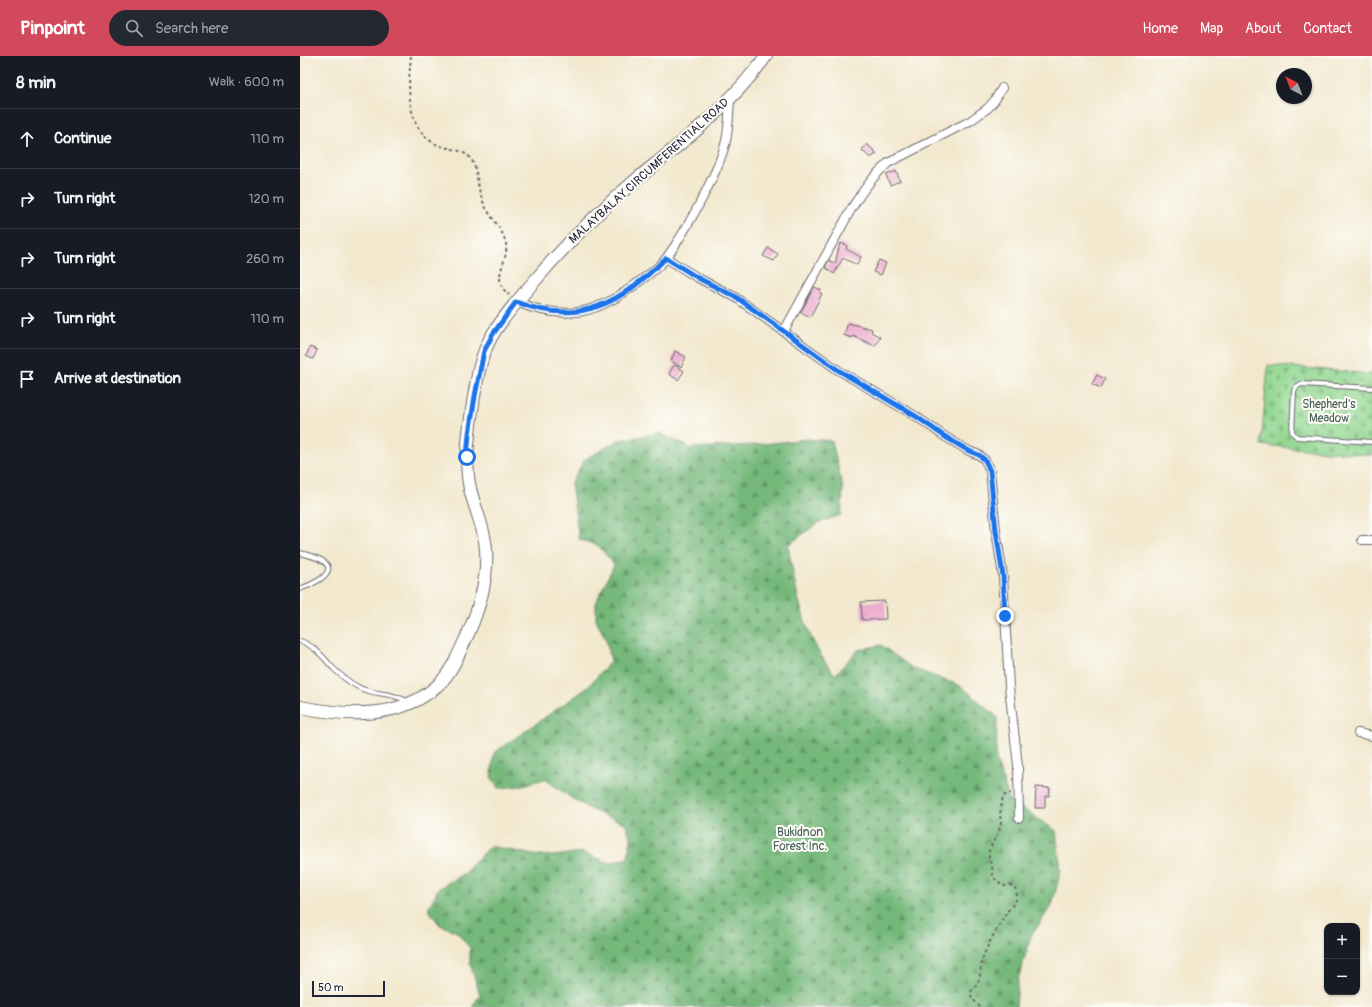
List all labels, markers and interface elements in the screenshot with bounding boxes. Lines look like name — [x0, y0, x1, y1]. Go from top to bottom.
search box — [109, 10, 389, 46]
text: Pinpoint — [20, 16, 85, 40]
icon: search — [123, 17, 145, 39]
text: Search here — [155, 19, 228, 38]
text: Home — [1143, 20, 1178, 37]
text: Map — [1200, 20, 1223, 37]
text: About — [1245, 20, 1281, 37]
text: Contact — [1303, 20, 1352, 37]
north arrow — [1276, 68, 1312, 104]
text: 8 min — [16, 72, 56, 93]
text: Walk · 600 m — [209, 74, 284, 90]
street label: MALAYBALAY CIRCUMFERENTIAL ROAD — [566, 95, 733, 247]
icon: ahead — [16, 128, 38, 150]
text: Continue — [54, 129, 112, 148]
text: 110 m — [251, 131, 284, 147]
icon: right — [16, 188, 38, 210]
text: Turn right — [54, 189, 115, 208]
text: 120 m — [248, 191, 284, 207]
icon: right — [16, 248, 38, 270]
text: Turn right — [54, 249, 115, 268]
text: 260 m — [246, 251, 284, 267]
icon: right — [16, 308, 38, 330]
text: Turn right — [54, 309, 115, 328]
text: 110 m — [251, 311, 284, 327]
icon: arrive — [16, 368, 38, 390]
text: Arrive at destination — [54, 369, 181, 388]
park label: Shepherd's Meadow — [1302, 397, 1356, 426]
route start — [458, 448, 476, 466]
route end — [996, 607, 1014, 625]
park label: Bukidnon Forest Inc. — [773, 825, 827, 854]
map controls — [1324, 923, 1360, 995]
button: + — [1324, 923, 1360, 959]
button: − — [1324, 959, 1360, 995]
scale bar — [312, 979, 385, 998]
text: 50 m — [318, 981, 344, 994]

